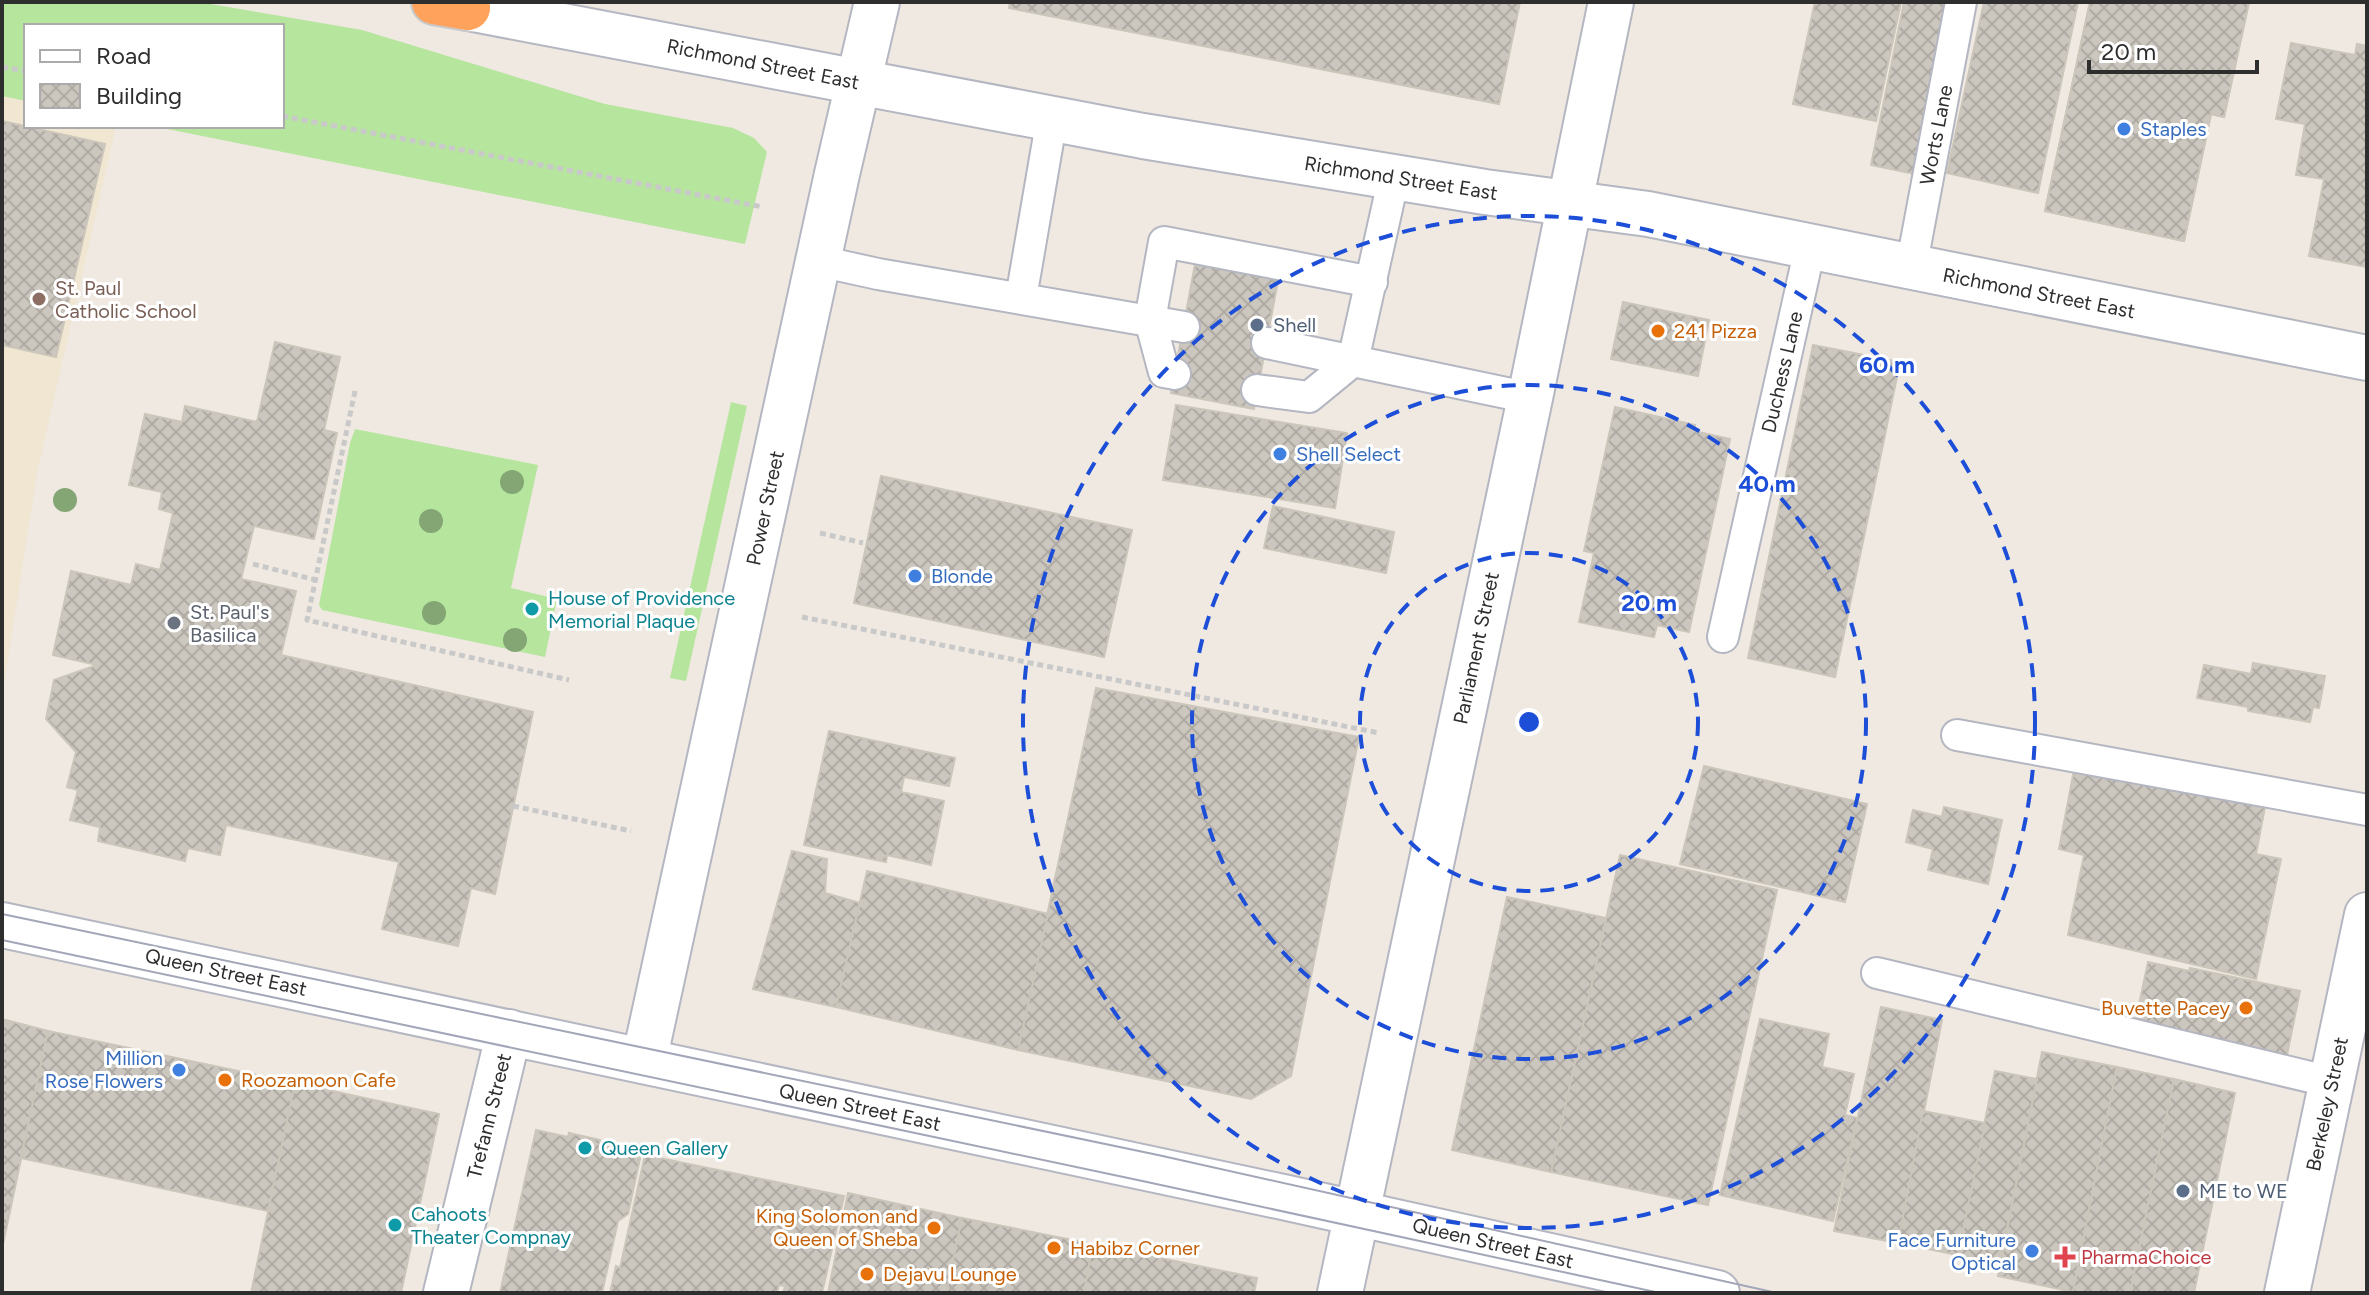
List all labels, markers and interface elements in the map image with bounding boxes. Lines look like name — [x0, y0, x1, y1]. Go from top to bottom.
legend — [24, 24, 284, 128]
scale bar — [2089, 24, 2257, 74]
street label: Richmond Street East — [665, 34, 861, 94]
text: 20 m — [2101, 37, 2156, 66]
text: Road — [96, 41, 151, 70]
text: Building — [96, 81, 182, 110]
street label: Worts Lane — [1915, 83, 1957, 187]
place label: Staples — [2140, 117, 2206, 141]
marker: Staples — [2115, 120, 2133, 138]
street label: Richmond Street East — [1303, 151, 1499, 205]
street label: Richmond Street East — [1941, 263, 2137, 323]
place label: St. Paul Catholic School — [55, 276, 197, 323]
marker: St. Paul Catholic School — [30, 290, 48, 308]
street label: Duchess Lane — [1756, 309, 1808, 435]
place label: Shell — [1273, 313, 1316, 337]
marker: Shell — [1248, 316, 1266, 334]
place label: 241 Pizza — [1674, 319, 1757, 343]
marker: 241 Pizza — [1649, 322, 1667, 340]
text: 60 m — [1859, 350, 1915, 379]
place label: Shell Select — [1296, 442, 1401, 466]
marker: Shell Select — [1271, 445, 1289, 463]
street label: Power Street — [741, 448, 789, 568]
text: 40 m — [1738, 469, 1796, 498]
place label: Blonde — [931, 564, 993, 588]
marker: Blonde — [906, 567, 924, 585]
street label: Parliament Street — [1448, 570, 1504, 726]
place label: House of Providence Memorial Plaque — [548, 586, 735, 633]
text: 20 m — [1621, 588, 1677, 617]
place label: St. Paul's Basilica — [190, 600, 269, 647]
marker: House of Providence Memorial Plaque — [523, 600, 541, 618]
marker: St. Paul's Basilica — [165, 614, 183, 632]
centre of rings — [1515, 708, 1543, 736]
street label: Queen Street East — [143, 943, 309, 1001]
place label: Buvette Pacey — [2101, 996, 2230, 1020]
marker: Buvette Pacey — [2237, 999, 2255, 1017]
street label: Berkeley Street — [2301, 1035, 2353, 1173]
place label: Million Rose Flowers — [45, 1046, 163, 1093]
street label: Trefann Street — [462, 1051, 516, 1181]
marker: Million Rose Flowers — [170, 1061, 188, 1079]
place label: Roozamoon Cafe — [241, 1068, 396, 1092]
marker: Roozamoon Cafe — [216, 1071, 234, 1089]
street label: Queen Street East — [777, 1078, 943, 1136]
place label: Queen Gallery — [601, 1136, 729, 1160]
marker: Queen Gallery — [576, 1139, 594, 1157]
place label: ME to WE — [2199, 1179, 2288, 1203]
marker: ME to WE — [2174, 1182, 2192, 1200]
place label: Cahoots Theater Compnay — [411, 1202, 572, 1249]
place label: King Solomon and Queen of Sheba — [756, 1204, 918, 1251]
street label: Queen Street East — [1410, 1213, 1576, 1273]
marker: Cahoots Theater Compnay — [386, 1216, 404, 1234]
marker: King Solomon and Queen of Sheba — [925, 1219, 943, 1237]
place label: Face Furniture Optical — [1888, 1228, 2016, 1275]
place label: Habibz Corner — [1070, 1236, 1200, 1260]
marker: Habibz Corner — [1045, 1239, 1063, 1257]
marker: Face Furniture Optical — [2023, 1242, 2041, 1260]
place label: PharmaChoice — [2081, 1245, 2212, 1269]
marker: PharmaChoice — [2056, 1248, 2074, 1266]
place label: Dejavu Lounge — [883, 1262, 1017, 1286]
marker: Dejavu Lounge — [858, 1265, 876, 1283]

